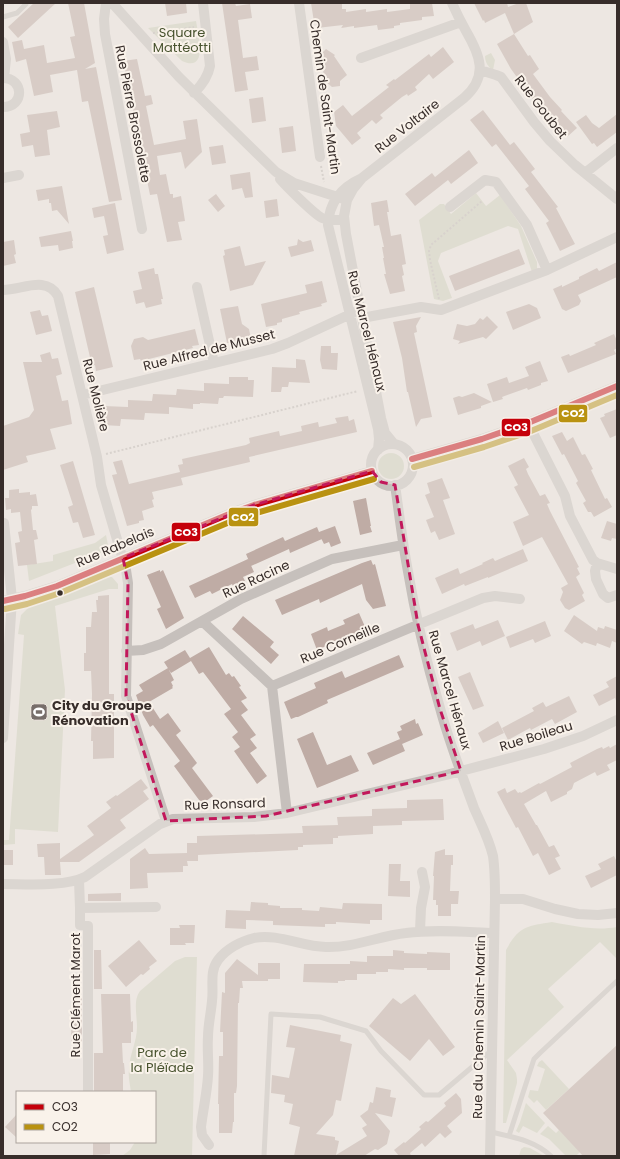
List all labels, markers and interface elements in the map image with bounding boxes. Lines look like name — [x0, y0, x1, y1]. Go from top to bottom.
street label: Chemin de Saint-Martin — [305, 18, 345, 176]
park label: Square Mattéotti — [153, 23, 211, 57]
street label: Rue Pierre Brossolette — [110, 44, 156, 184]
street label: Rue Goubet — [510, 71, 572, 143]
street label: Rue Voltaire — [371, 95, 443, 157]
street label: Rue Marcel Hénaux — [343, 269, 391, 394]
street label: Rue Alfred de Musset — [141, 324, 277, 376]
street label: Rue Molière — [78, 356, 114, 434]
line badge: CO2 — [558, 404, 588, 423]
text: CO2 — [561, 405, 585, 421]
line badge: CO3 — [501, 418, 531, 437]
text: CO3 — [504, 419, 528, 435]
line badge: CO2 — [228, 507, 259, 527]
text: CO2 — [231, 509, 255, 525]
street label: Rue Rabelais — [73, 522, 157, 572]
line badge: CO3 — [171, 522, 201, 542]
text: CO3 — [174, 524, 198, 540]
street label: Rue Racine — [219, 555, 293, 603]
unlabelled marker — [55, 588, 65, 598]
street label: Rue Corneille — [297, 618, 383, 668]
street label: Rue Marcel Hénaux — [424, 628, 476, 753]
place label: City du Groupe Rénovation — [52, 696, 152, 730]
sports icon: City du Groupe Rénovation — [29, 702, 49, 722]
street label: Rue Boileau — [497, 716, 575, 756]
street label: Rue Ronsard — [184, 793, 266, 815]
street label: Rue Clément Marot — [66, 932, 85, 1057]
street label: Rue du Chemin Saint-Martin — [468, 935, 490, 1119]
park label: Parc de la Pléïade — [130, 1043, 194, 1077]
legend — [16, 1091, 156, 1143]
text: CO3 — [52, 1098, 78, 1115]
text: CO2 — [52, 1118, 78, 1135]

